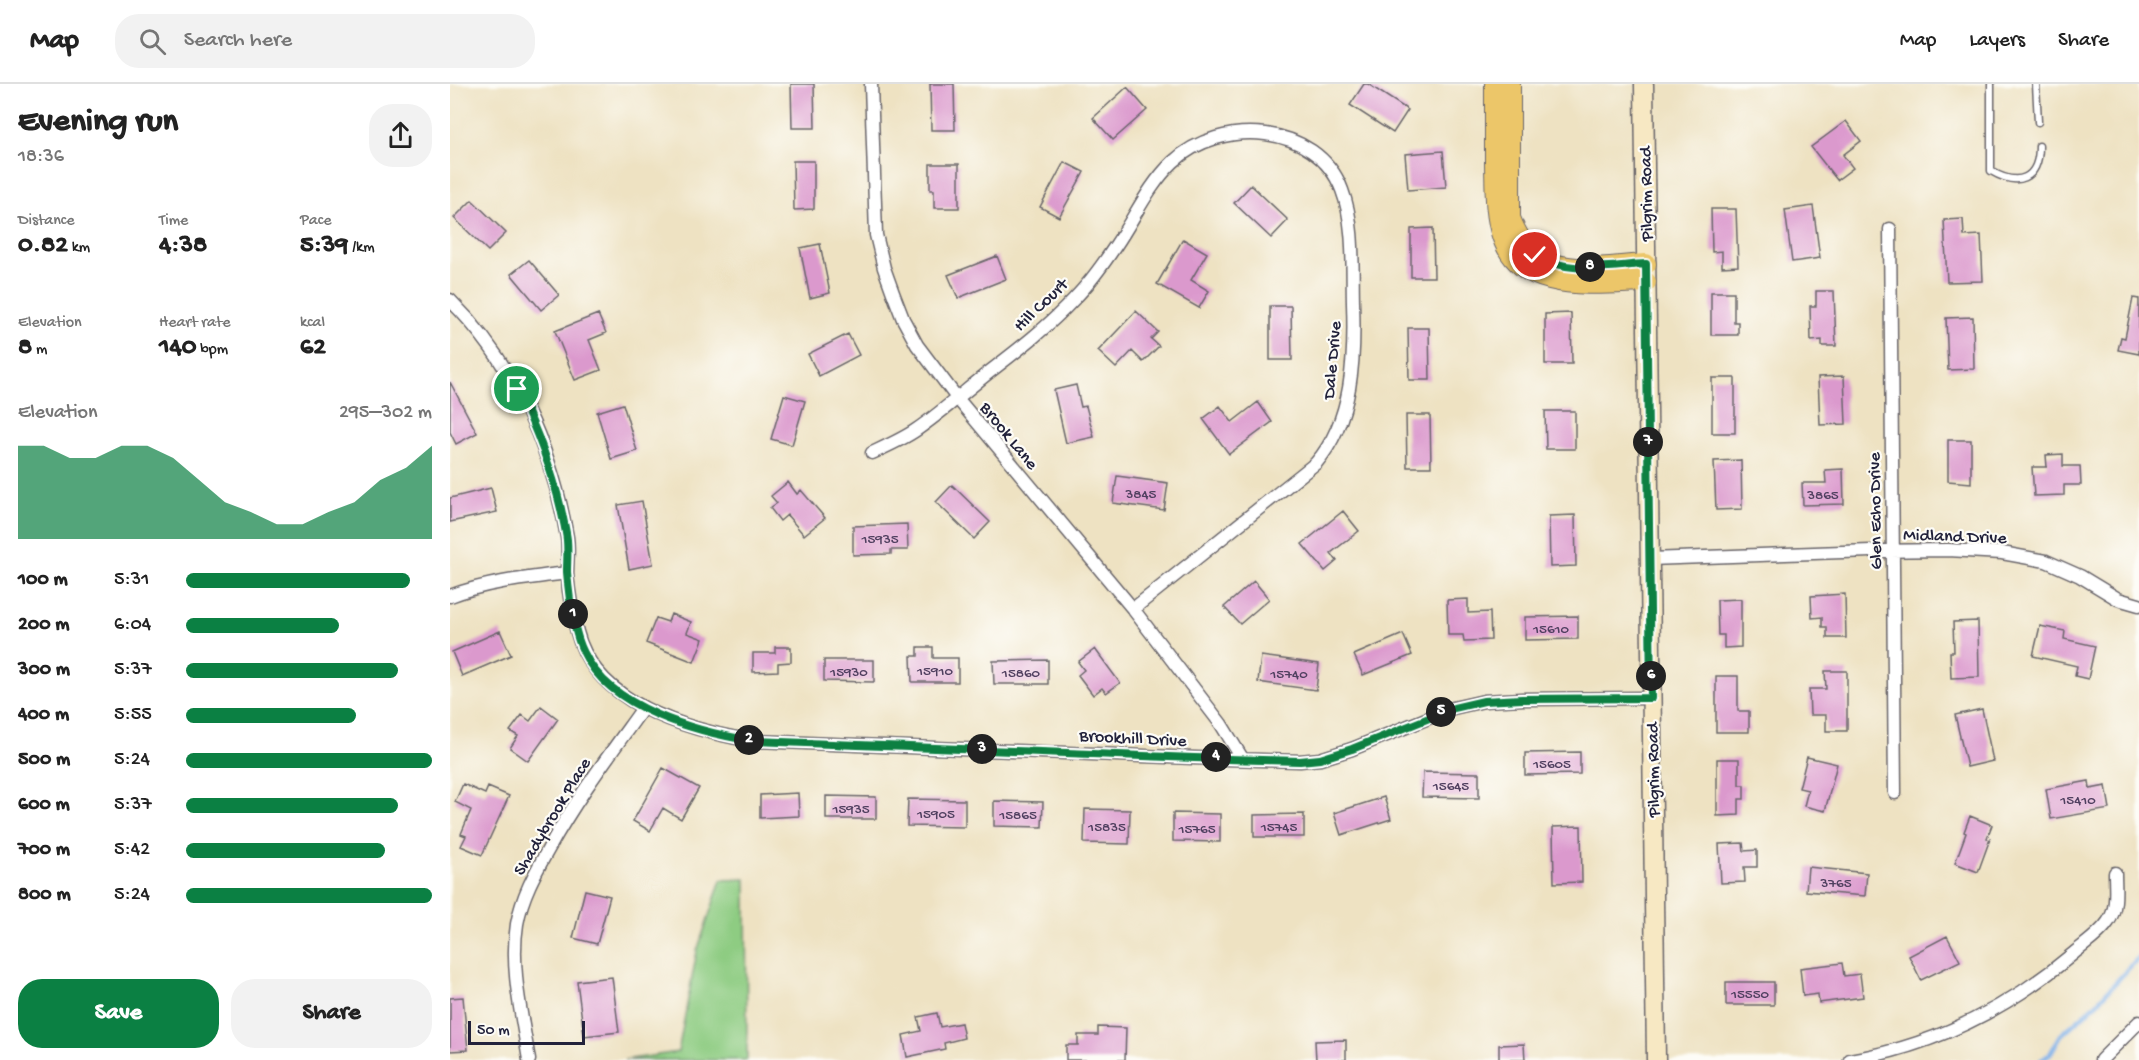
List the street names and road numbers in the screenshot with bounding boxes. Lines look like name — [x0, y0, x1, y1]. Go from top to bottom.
street label: Pilgrim Road — [1636, 145, 1659, 242]
street label: Hill Court — [1010, 274, 1075, 337]
street label: Dale Drive — [1320, 320, 1347, 401]
street label: Brook Lane — [974, 398, 1042, 475]
street label: Glen Echo Drive — [1865, 451, 1888, 570]
street label: Midland Drive — [1903, 525, 2008, 550]
street label: Pilgrim Road — [1643, 721, 1666, 818]
street label: Brookhill Drive — [1078, 726, 1188, 753]
street label: Shadybrook Place — [510, 754, 597, 880]

